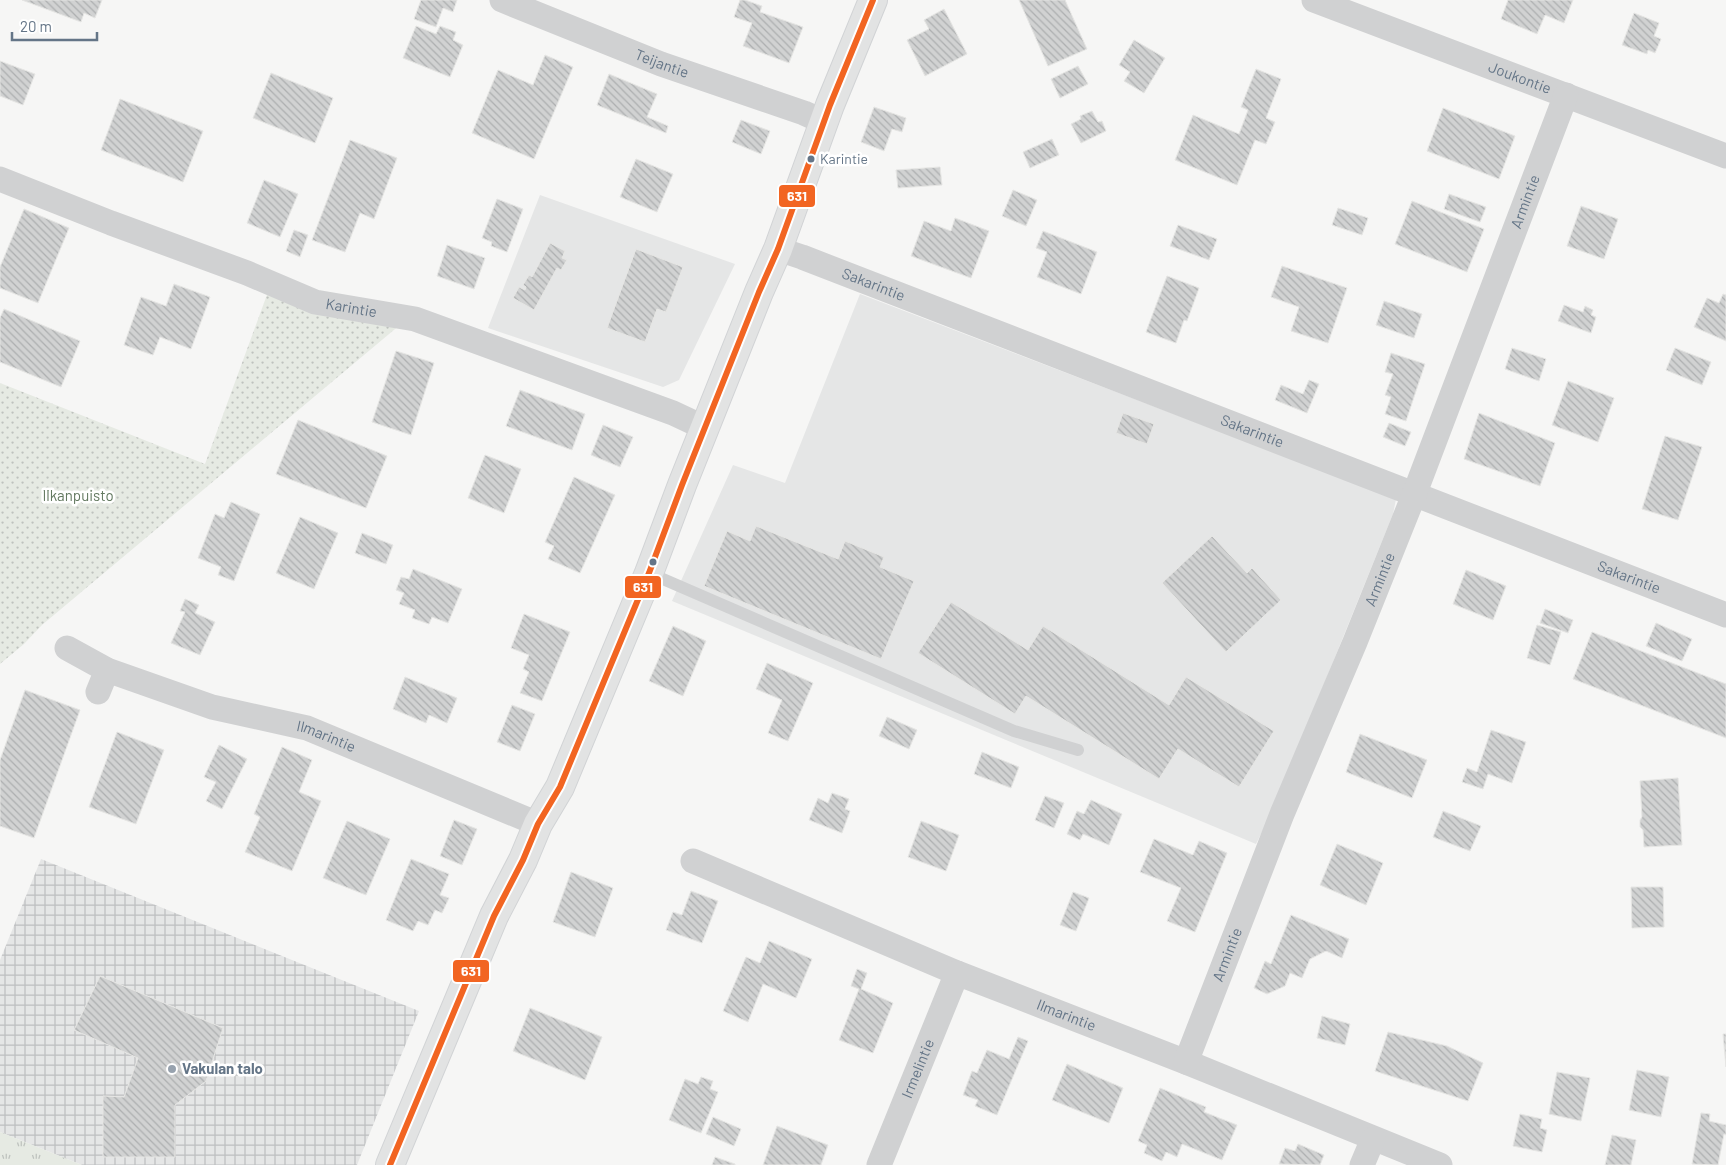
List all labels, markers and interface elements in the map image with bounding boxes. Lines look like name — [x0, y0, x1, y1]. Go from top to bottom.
scale bar — [12, 10, 98, 42]
text: 20 m — [20, 17, 52, 35]
street label: Teijantie — [633, 44, 691, 81]
street label: Joukontie — [1486, 57, 1554, 97]
place label: Karintie — [820, 150, 868, 167]
marker: Karintie — [806, 154, 816, 164]
street label: Armintie — [1506, 172, 1543, 231]
line badge: 631 — [778, 184, 816, 208]
text: 631 — [787, 187, 807, 204]
street label: Sakarintie — [840, 263, 908, 304]
street label: Karintie — [325, 294, 378, 320]
street label: Sakarintie — [1218, 410, 1287, 451]
park label: Ilkanpuisto — [42, 486, 114, 504]
street label: Armintie — [1360, 550, 1398, 609]
street label: Sakarintie — [1595, 556, 1663, 597]
unlabelled marker — [648, 557, 658, 567]
line badge: 631 — [624, 575, 662, 599]
text: 631 — [633, 578, 653, 595]
street label: Ilmarintie — [295, 716, 359, 755]
street label: Armintie — [1208, 925, 1245, 984]
line badge: 631 — [452, 959, 490, 983]
text: 631 — [461, 962, 481, 979]
street label: Ilmarintie — [1034, 995, 1099, 1034]
street label: Irmelintie — [897, 1036, 937, 1101]
place label: Vakulan talo — [182, 1059, 263, 1077]
marker: Vakulan talo — [166, 1063, 178, 1075]

